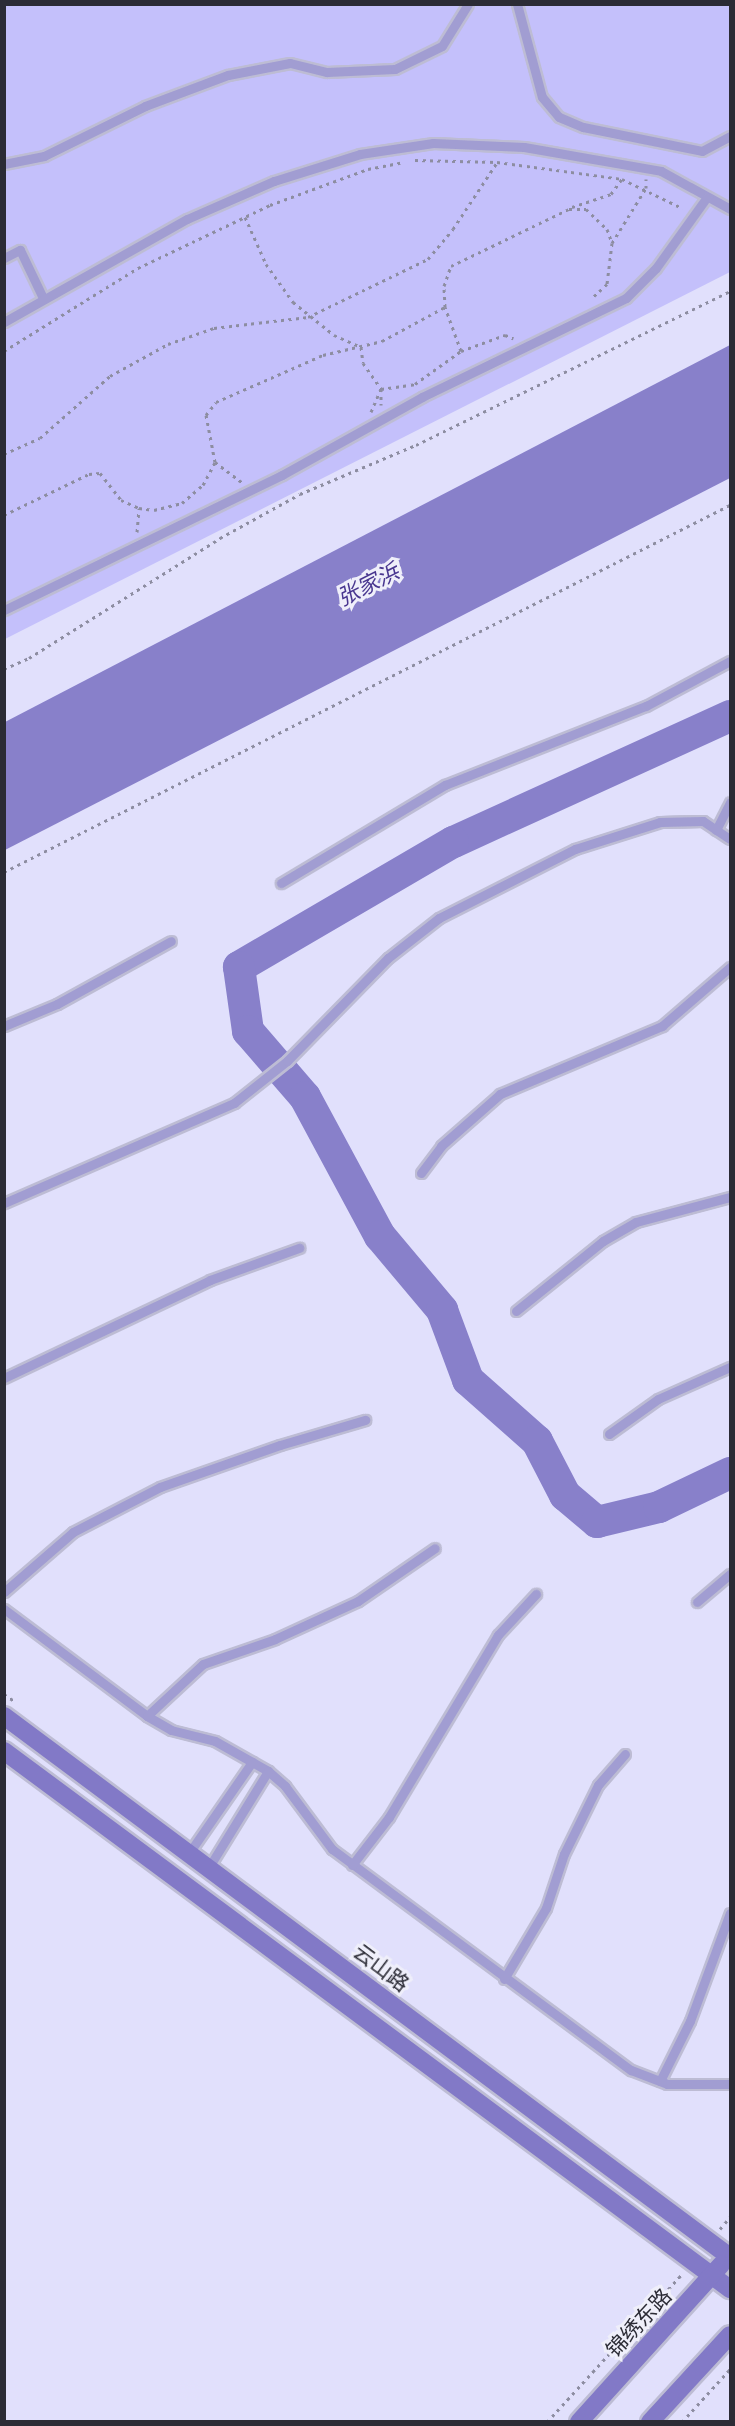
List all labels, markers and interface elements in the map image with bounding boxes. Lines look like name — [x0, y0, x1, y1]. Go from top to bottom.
water label: 张家浜 — [333, 558, 403, 612]
street label: 云山路 — [348, 1939, 414, 1997]
street label: 锦绣东路 — [601, 2284, 677, 2362]

